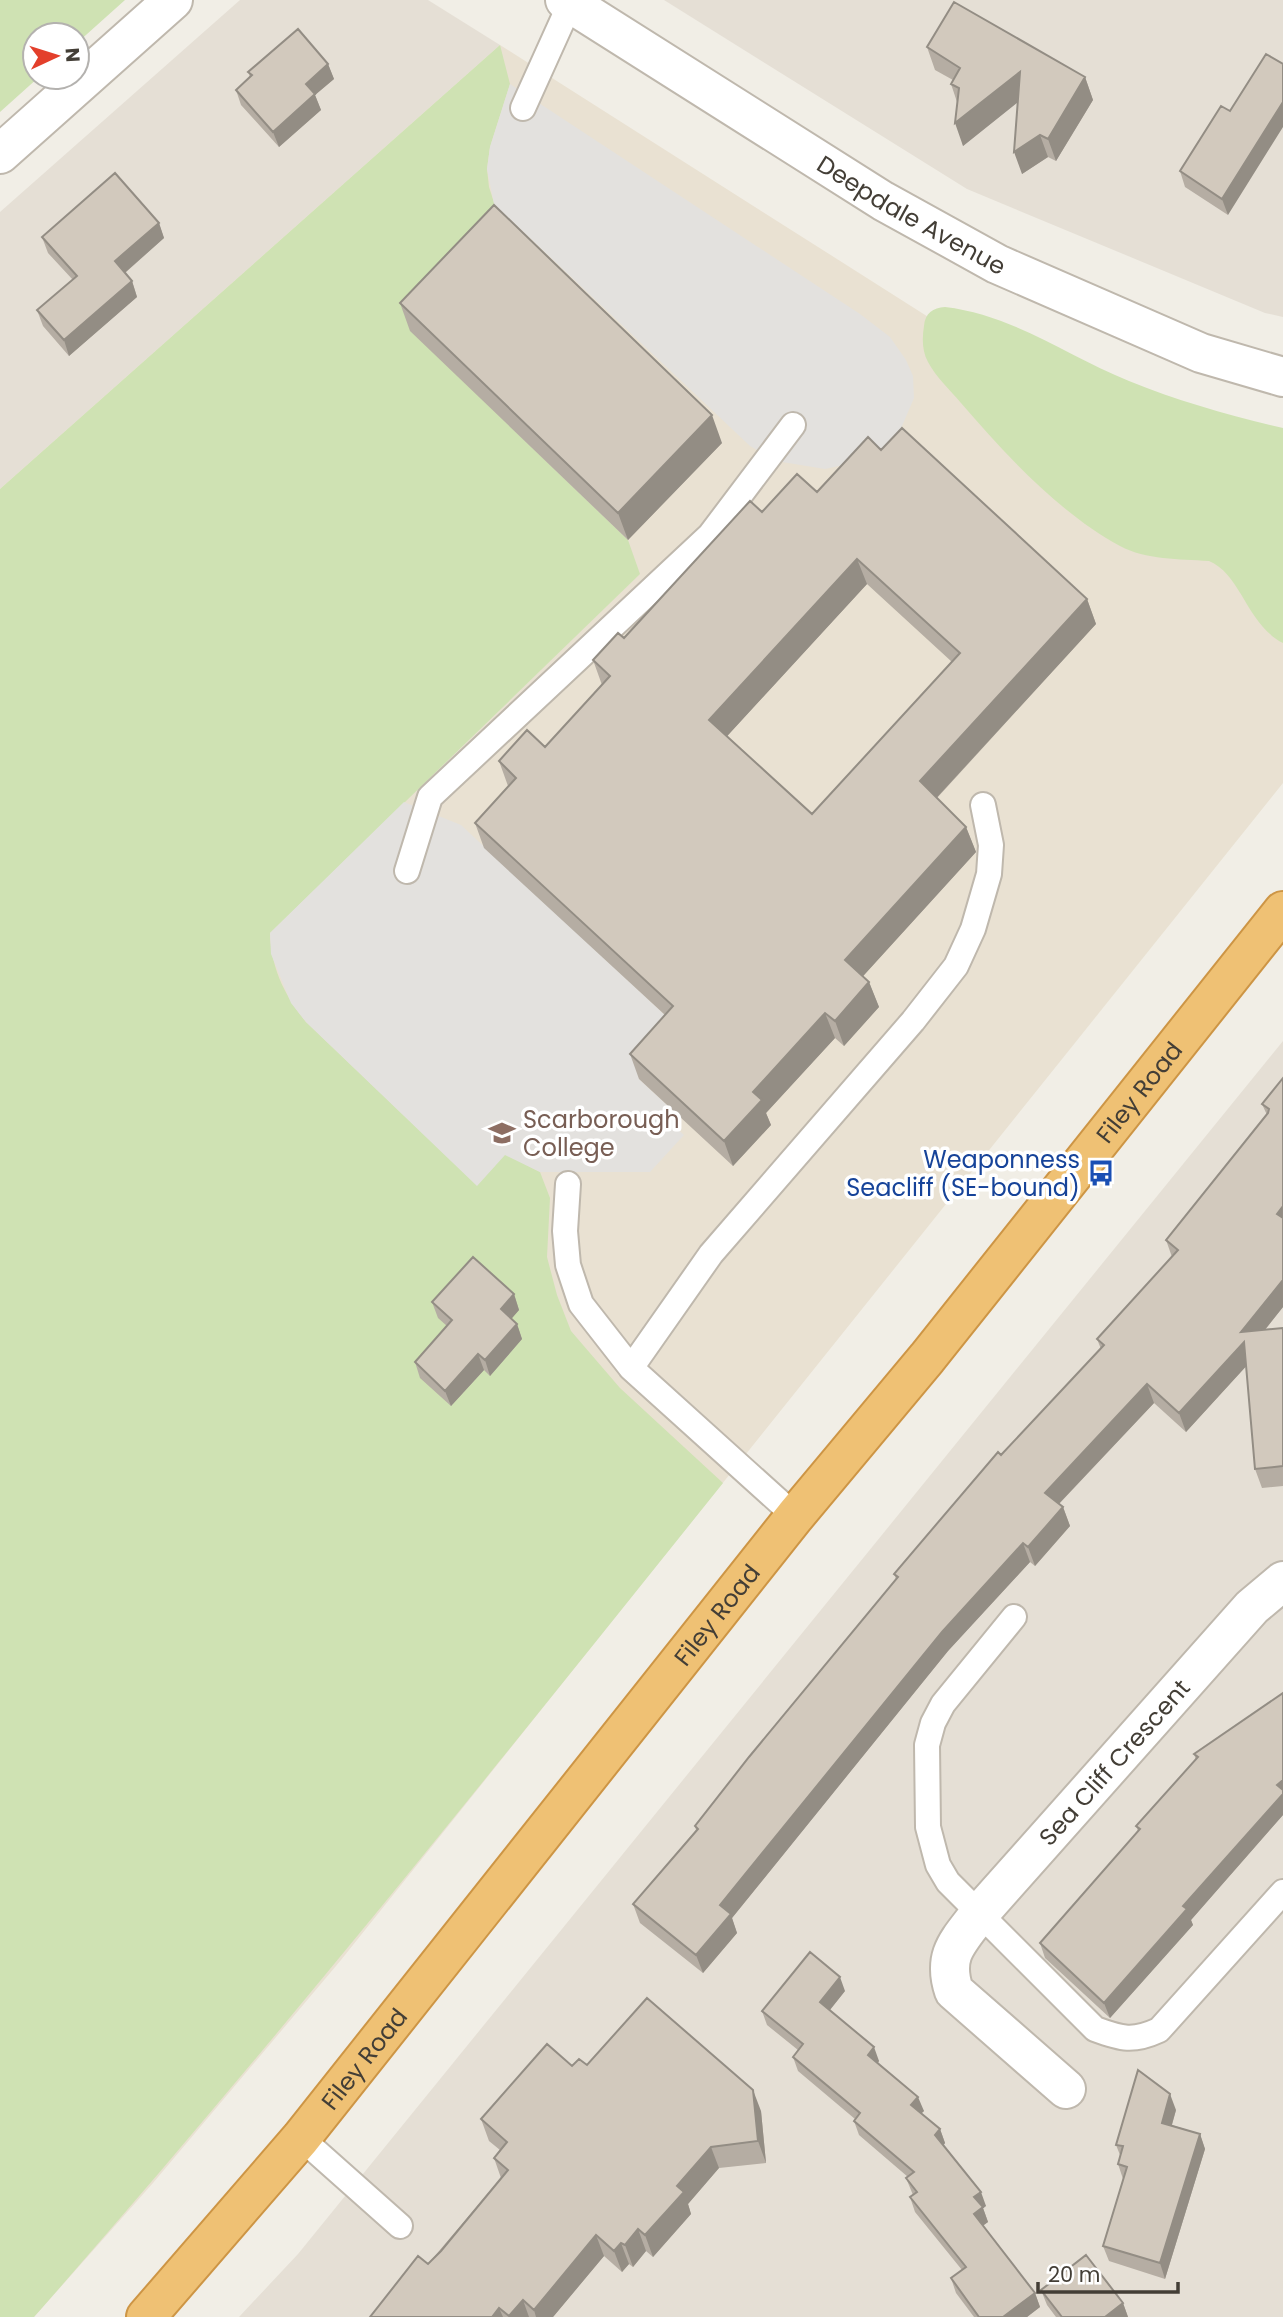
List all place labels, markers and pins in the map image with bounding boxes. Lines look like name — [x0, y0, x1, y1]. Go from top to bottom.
place label: Scarborough College — [523, 1103, 680, 1164]
school or university icon: Scarborough College — [487, 1118, 517, 1148]
place label: Weaponness Seacliff (SE-bound) — [846, 1143, 1080, 1204]
bus stop icon: Weaponness Seacliff (SE-bound) — [1086, 1158, 1116, 1188]

